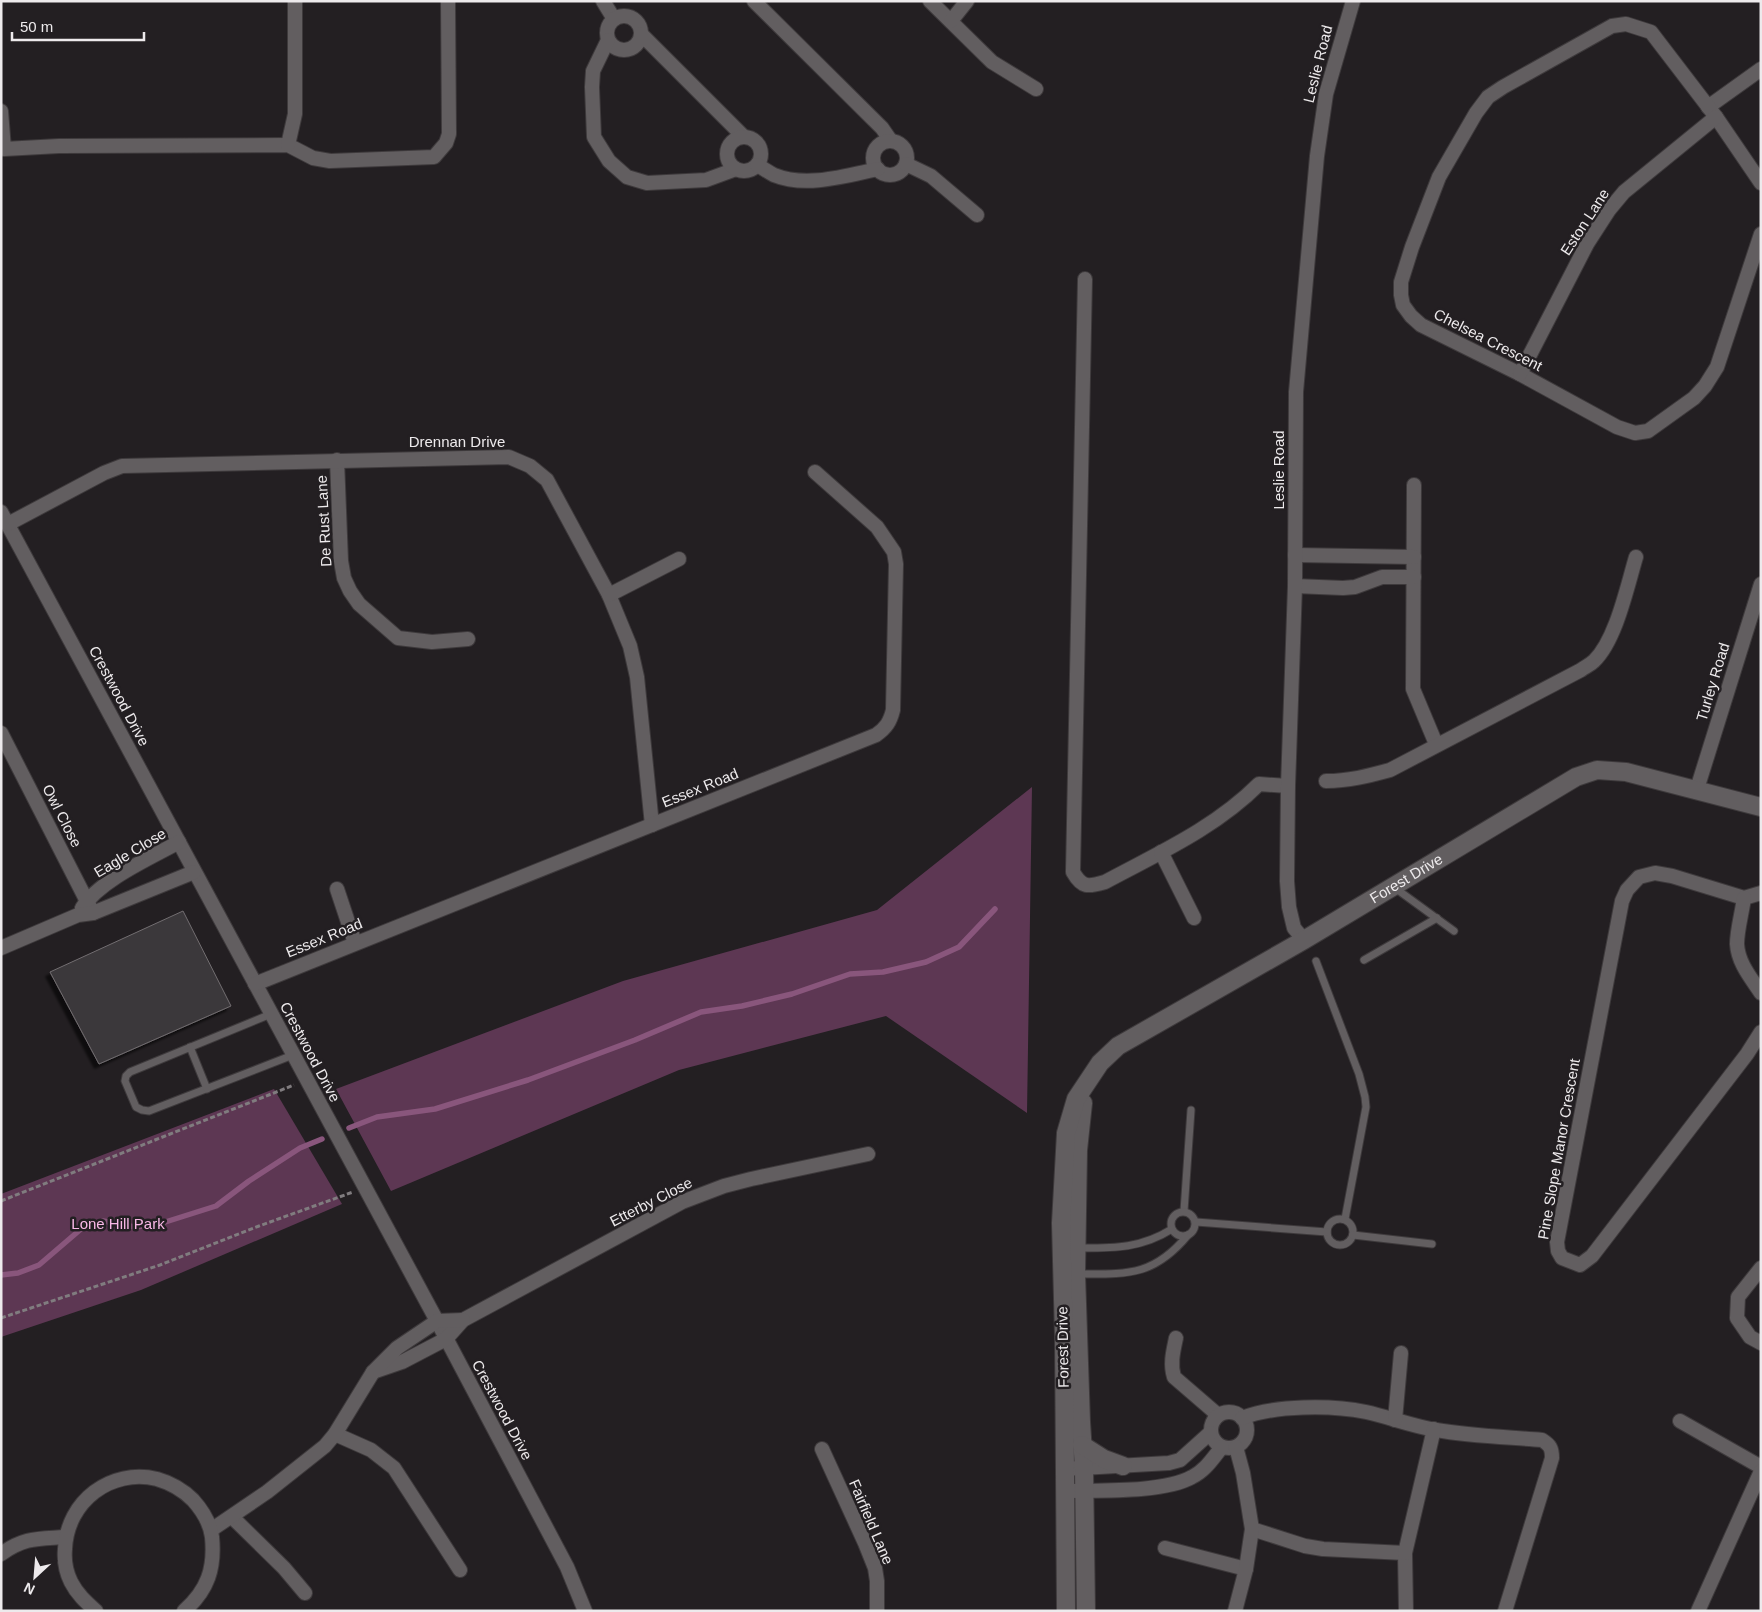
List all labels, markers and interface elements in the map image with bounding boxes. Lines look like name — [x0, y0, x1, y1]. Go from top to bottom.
scale bar — [12, 10, 145, 42]
text: 50 m — [20, 18, 53, 35]
street label: Leslie Road — [1300, 23, 1335, 104]
street label: Eston Lane — [1557, 185, 1612, 258]
street label: Chelsea Crescent — [1431, 305, 1546, 375]
street label: Leslie Road — [1270, 430, 1287, 510]
street label: Drennan Drive — [409, 433, 505, 450]
street label: De Rust Lane — [313, 475, 334, 567]
street label: Turley Road — [1693, 641, 1733, 723]
street label: Crestwood Drive — [86, 643, 153, 749]
street label: Essex Road — [659, 765, 740, 811]
street label: Owl Close — [39, 781, 86, 850]
street label: Eagle Close — [91, 824, 169, 881]
street label: Forest Drive — [1367, 850, 1445, 907]
street label: Essex Road — [283, 915, 364, 961]
street label: Crestwood Drive — [277, 999, 344, 1105]
street label: Pine Slope Manor Crescent — [1534, 1056, 1583, 1241]
street label: Etterby Close — [607, 1174, 695, 1230]
park label: Lone Hill Park — [71, 1215, 165, 1232]
street label: Forest Drive — [1053, 1306, 1072, 1388]
street label: Crestwood Drive — [469, 1357, 536, 1463]
street label: Fairfield Lane — [846, 1477, 897, 1567]
north arrow — [10, 1552, 60, 1602]
text: N — [21, 1579, 37, 1598]

